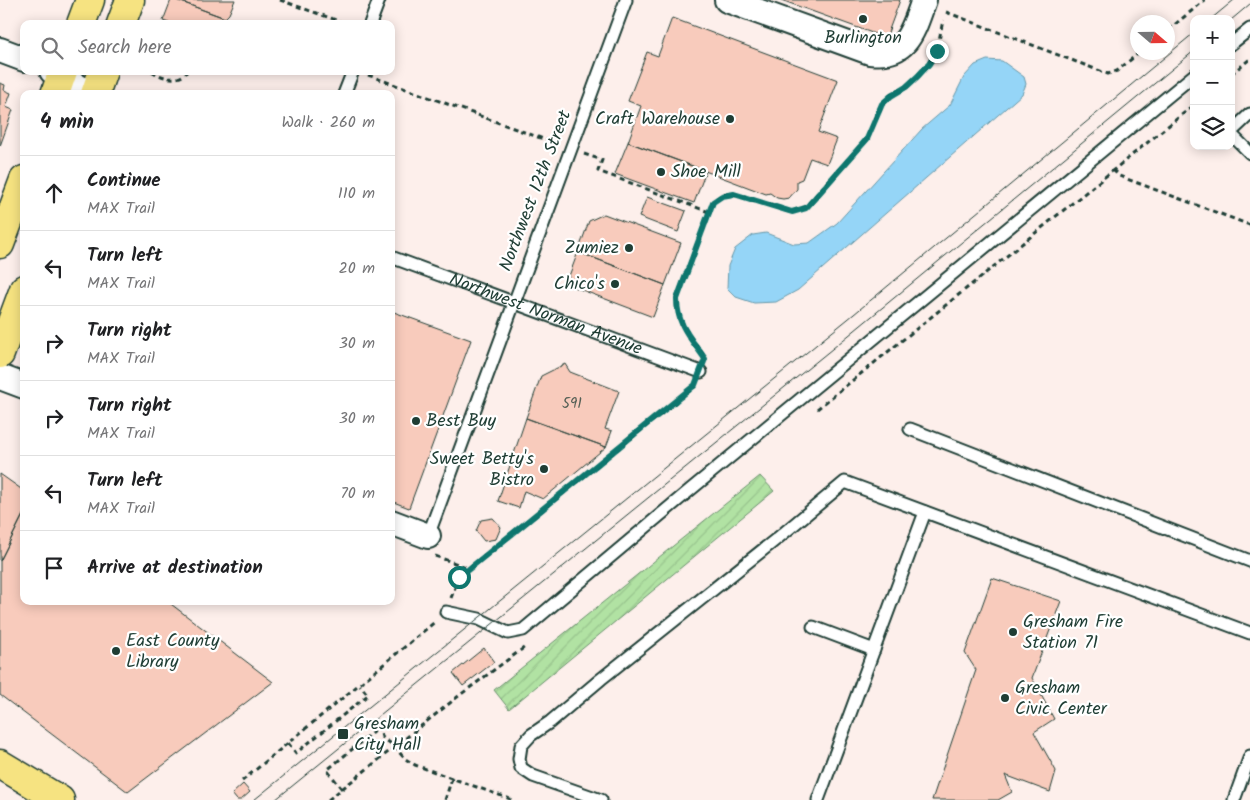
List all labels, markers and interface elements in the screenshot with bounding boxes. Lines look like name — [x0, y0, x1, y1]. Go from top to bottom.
marker: Burlington — [857, 13, 869, 25]
north arrow — [1130, 15, 1175, 60]
map controls — [1190, 15, 1235, 150]
button: + — [1190, 15, 1235, 60]
search box — [20, 20, 395, 75]
place label: Burlington — [824, 24, 902, 53]
text: Search here — [78, 33, 172, 63]
icon: search — [38, 34, 66, 62]
route end — [926, 40, 949, 63]
button: − — [1190, 60, 1235, 105]
street label: Northwest 12th Street — [492, 105, 580, 276]
place label: Craft Warehouse — [595, 105, 720, 134]
button: layers — [1190, 105, 1235, 150]
text: 4 min — [40, 106, 94, 139]
text: Walk · 260 m — [282, 110, 375, 135]
marker: Craft Warehouse — [724, 113, 736, 125]
place label: Shoe Mill — [671, 158, 742, 187]
text: Continue — [87, 166, 160, 196]
marker: Shoe Mill — [655, 166, 667, 178]
icon: ahead — [40, 179, 68, 207]
text: 110 m — [338, 181, 375, 206]
text: MAX Trail — [87, 196, 155, 221]
place label: Zumiez — [565, 234, 619, 263]
text: Turn left — [87, 241, 162, 271]
marker: Zumiez — [623, 242, 635, 254]
icon: left — [40, 254, 68, 282]
text: 20 m — [339, 256, 375, 281]
street label: Northwest Norman Avenue — [445, 265, 646, 363]
place label: Chico's — [554, 270, 605, 299]
text: MAX Trail — [87, 271, 155, 296]
marker: Chico's — [609, 278, 621, 290]
text: Turn right — [87, 316, 172, 346]
icon: right — [40, 329, 68, 357]
text: 30 m — [339, 331, 375, 356]
text: MAX Trail — [87, 346, 155, 371]
text: Turn right — [87, 391, 172, 421]
house number: 591 — [562, 392, 582, 416]
icon: right — [40, 404, 68, 432]
text: 30 m — [339, 406, 375, 431]
place label: Best Buy — [426, 407, 497, 436]
marker: Best Buy — [410, 415, 422, 427]
text: MAX Trail — [87, 421, 155, 446]
place label: Sweet Betty's Bistro — [430, 445, 534, 495]
marker: Sweet Betty's Bistro — [538, 463, 550, 475]
text: Turn left — [87, 466, 162, 496]
icon: left — [40, 479, 68, 507]
text: 70 m — [340, 481, 375, 506]
text: MAX Trail — [87, 496, 155, 521]
text: Arrive at destination — [87, 553, 263, 583]
icon: arrive — [40, 554, 68, 582]
route start — [448, 566, 471, 589]
place label: Gresham Fire Station 71 — [1023, 608, 1123, 658]
marker: Gresham Fire Station 71 — [1007, 626, 1019, 638]
place label: East County Library — [126, 627, 220, 677]
marker: East County Library — [110, 645, 122, 657]
place label: Gresham Civic Center — [1015, 674, 1108, 724]
marker: Gresham Civic Center — [999, 692, 1011, 704]
place label: Gresham City Hall — [354, 710, 422, 760]
marker: Gresham City Hall — [336, 727, 350, 741]

